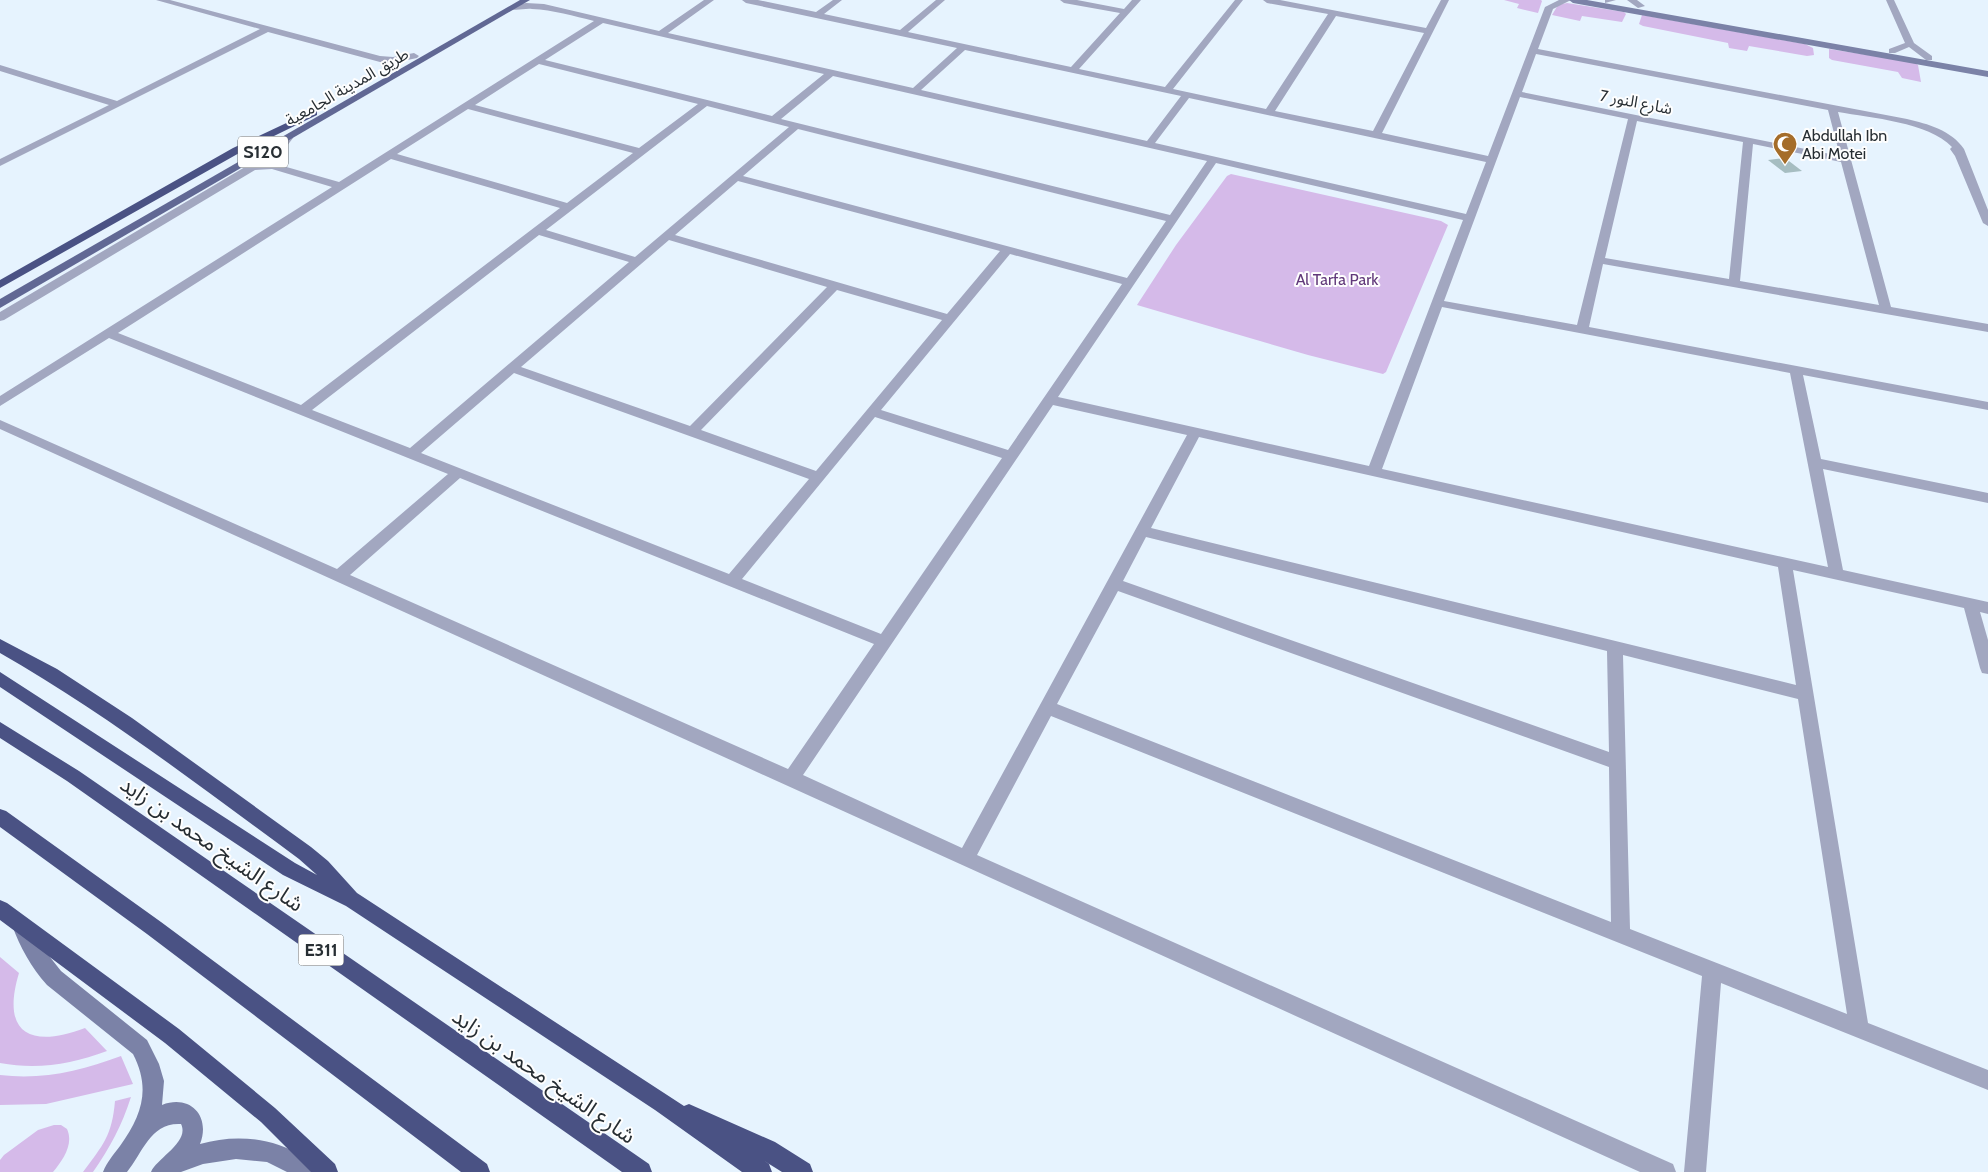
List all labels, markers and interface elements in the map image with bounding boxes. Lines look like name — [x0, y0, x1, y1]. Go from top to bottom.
street label: طريق المدينة الجامعية — [282, 44, 412, 131]
street label: شارع النور 7 — [1598, 86, 1674, 121]
place label: Abdullah Ibn Abi Motei — [1802, 126, 1887, 163]
mosque icon: Abdullah Ibn Abi Motei — [1772, 131, 1798, 165]
road number: S120 — [238, 136, 288, 168]
park label: Al Tarfa Park — [1296, 270, 1379, 289]
street label: شارع الشيخ محمد بن زايد — [113, 770, 309, 920]
road number: E311 — [298, 934, 344, 966]
street label: شارع الشيخ محمد بن زايد — [445, 1002, 641, 1152]

